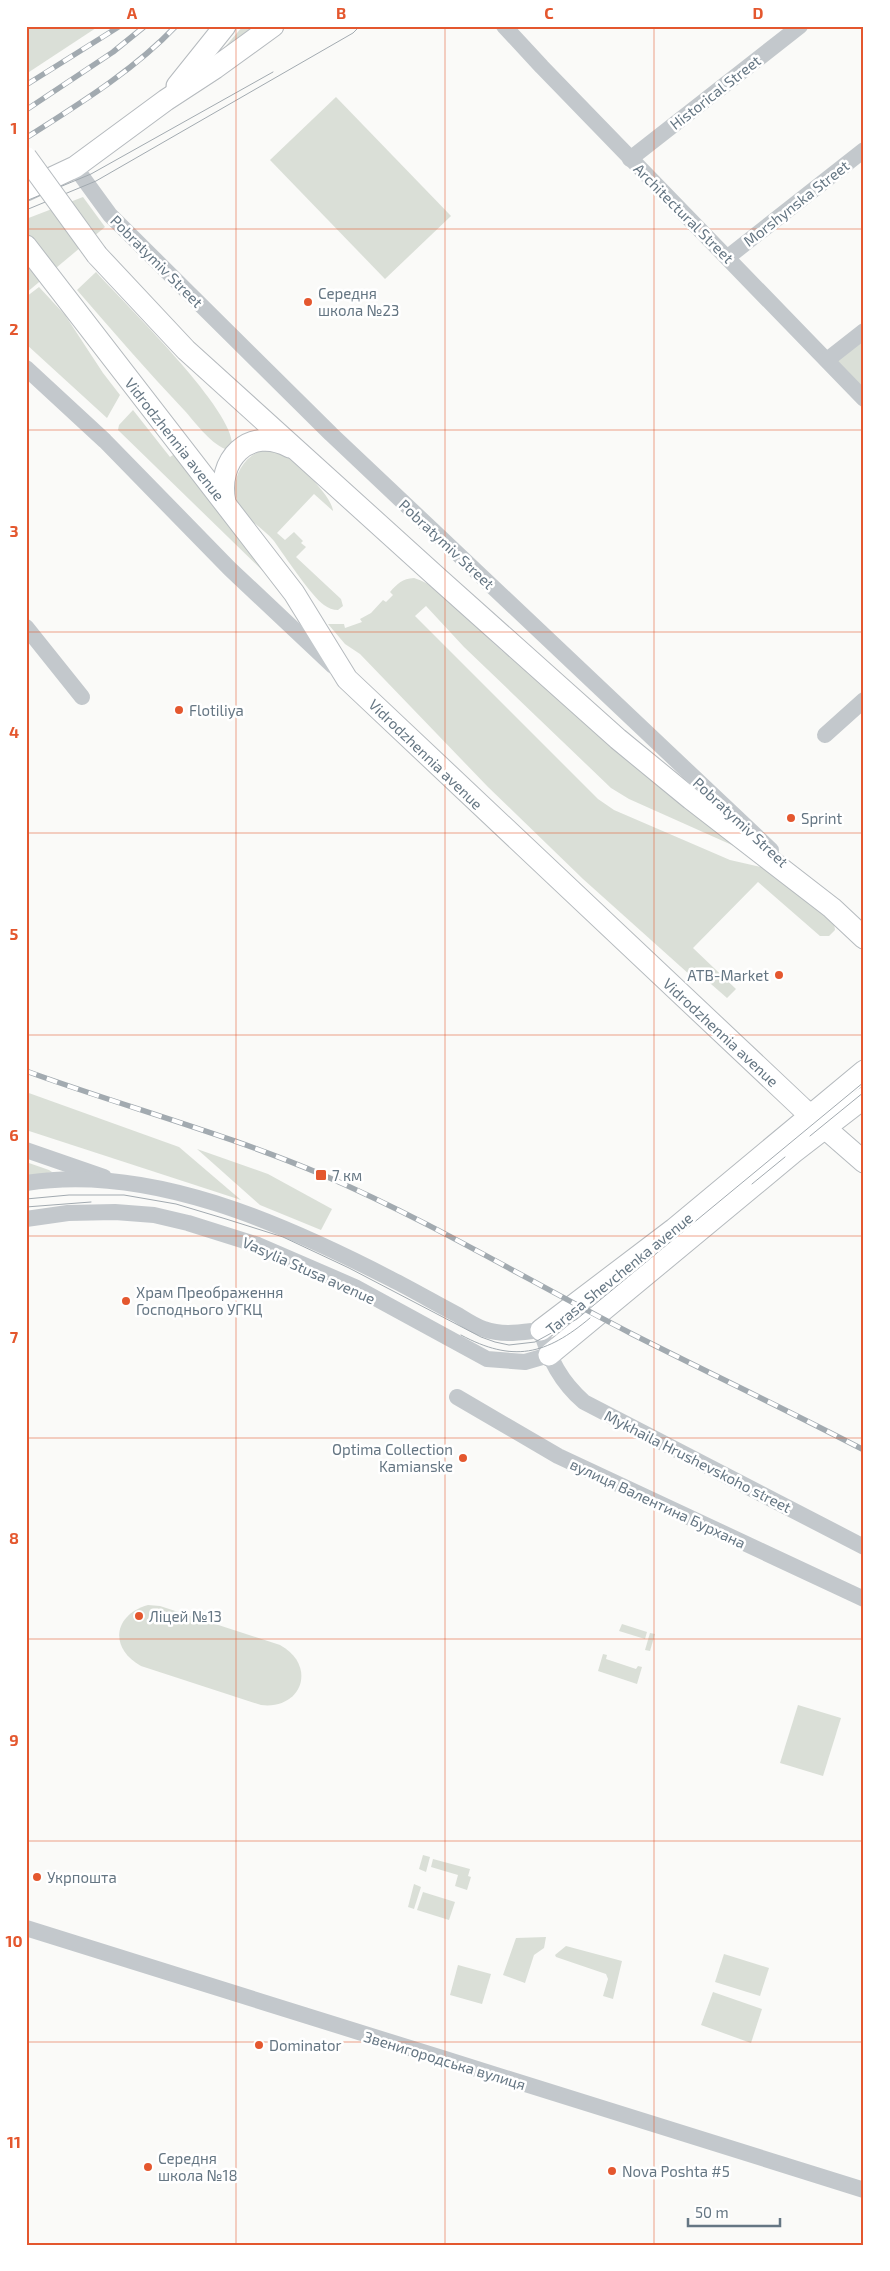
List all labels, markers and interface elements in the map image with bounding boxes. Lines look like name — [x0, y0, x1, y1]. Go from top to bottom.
text: A — [127, 3, 138, 22]
text: B — [336, 3, 346, 22]
text: C — [544, 3, 554, 22]
text: D — [753, 3, 764, 22]
street label: Historical Street — [666, 51, 764, 133]
text: 1 — [11, 118, 17, 137]
street label: Morshynska Street — [740, 156, 853, 250]
street label: Architectural Street — [630, 159, 738, 267]
street label: Pobratymiv Street — [107, 211, 207, 311]
place label: Середня школа №23 — [318, 284, 399, 319]
marker: Середня школа №23 — [302, 296, 314, 308]
text: 2 — [9, 319, 19, 338]
street label: Vidrodzhennia avenue — [121, 374, 229, 504]
street label: Pobratymiv Street — [396, 495, 498, 593]
text: 3 — [9, 521, 19, 540]
street label: Vidrodzhennia avenue — [365, 695, 487, 813]
place label: Flotiliya — [189, 701, 244, 719]
marker: Flotiliya — [173, 704, 185, 716]
text: 4 — [9, 722, 19, 741]
street label: Pobratymiv Street — [690, 773, 792, 871]
place label: Sprint — [801, 809, 843, 827]
marker: Sprint — [785, 812, 797, 824]
text: 5 — [10, 924, 19, 943]
place label: ATB-Market — [687, 966, 769, 984]
marker: ATB-Market — [773, 969, 785, 981]
street label: Vidrodzhennia avenue — [660, 974, 782, 1090]
text: 6 — [9, 1125, 19, 1144]
place label: 7 км — [332, 1166, 362, 1184]
marker: 7 км — [314, 1168, 328, 1182]
street label: Tarasa Shevchenka avenue — [542, 1208, 696, 1338]
street label: Vasylia Stusa avenue — [240, 1233, 378, 1307]
place label: Храм Преображення Господнього УГКЦ — [136, 1283, 283, 1318]
marker: Храм Преображення Господнього УГКЦ — [120, 1295, 132, 1307]
text: 7 — [10, 1327, 19, 1346]
street label: Mykhaila Hrushevskoho street — [602, 1406, 795, 1516]
place label: Optima Collection Kamianske — [332, 1440, 453, 1475]
marker: Optima Collection Kamianske — [457, 1452, 469, 1464]
street label: вулиця Валентина Бурхана — [567, 1454, 749, 1553]
text: 8 — [9, 1528, 19, 1547]
place label: Ліцей №13 — [149, 1607, 222, 1625]
marker: Ліцей №13 — [133, 1610, 145, 1622]
text: 9 — [9, 1730, 19, 1749]
place label: Укрпошта — [47, 1868, 117, 1886]
marker: Укрпошта — [31, 1871, 43, 1883]
text: 10 — [5, 1931, 23, 1950]
street label: Звенигородська вулиця — [362, 2027, 528, 2094]
place label: Dominator — [269, 2036, 342, 2054]
marker: Dominator — [253, 2039, 265, 2051]
text: 11 — [7, 2132, 21, 2151]
place label: Середня школа №18 — [158, 2149, 238, 2184]
marker: Середня школа №18 — [142, 2161, 154, 2173]
place label: Nova Poshta #5 — [622, 2162, 730, 2180]
marker: Nova Poshta #5 — [606, 2165, 618, 2177]
scale bar — [688, 2196, 780, 2228]
text: 50 m — [695, 2203, 729, 2221]

